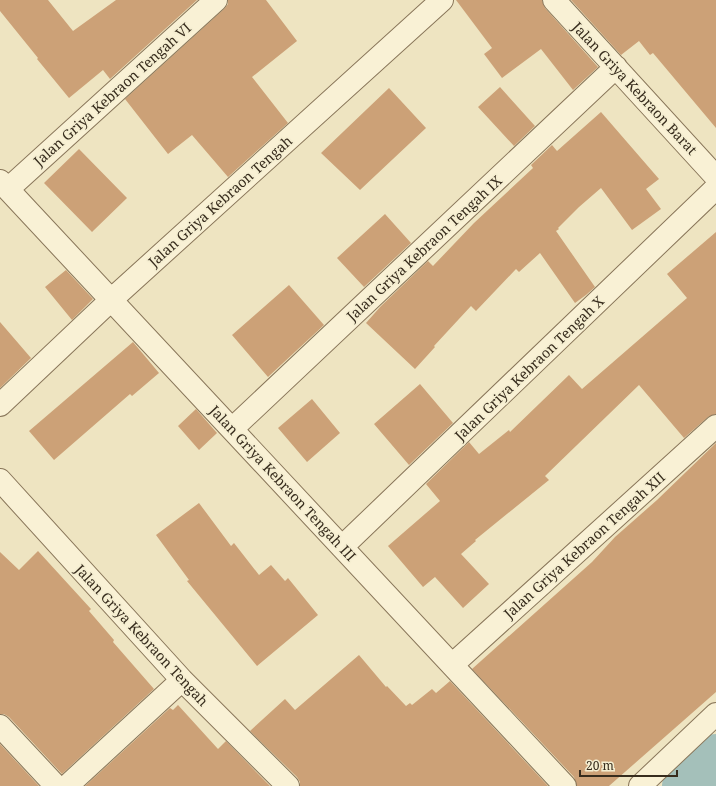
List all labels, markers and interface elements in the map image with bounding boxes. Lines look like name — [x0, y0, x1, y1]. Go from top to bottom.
street label: Jalan Griya Kebraon Barat — [568, 17, 702, 159]
street label: Jalan Griya Kebraon Tengah VI — [28, 18, 195, 171]
street label: Jalan Griya Kebraon Tengah — [143, 131, 296, 271]
street label: Jalan Griya Kebraon Tengah IX — [342, 170, 506, 326]
street label: Jalan Griya Kebraon Tengah X — [450, 291, 608, 445]
street label: Jalan Griya Kebraon Tengah III — [205, 400, 360, 565]
street label: Jalan Griya Kebraon Tengah XII — [499, 467, 669, 623]
street label: Jalan Griya Kebraon Tengah — [70, 559, 213, 710]
scale bar — [580, 752, 677, 778]
text: 20 m — [586, 757, 614, 774]

